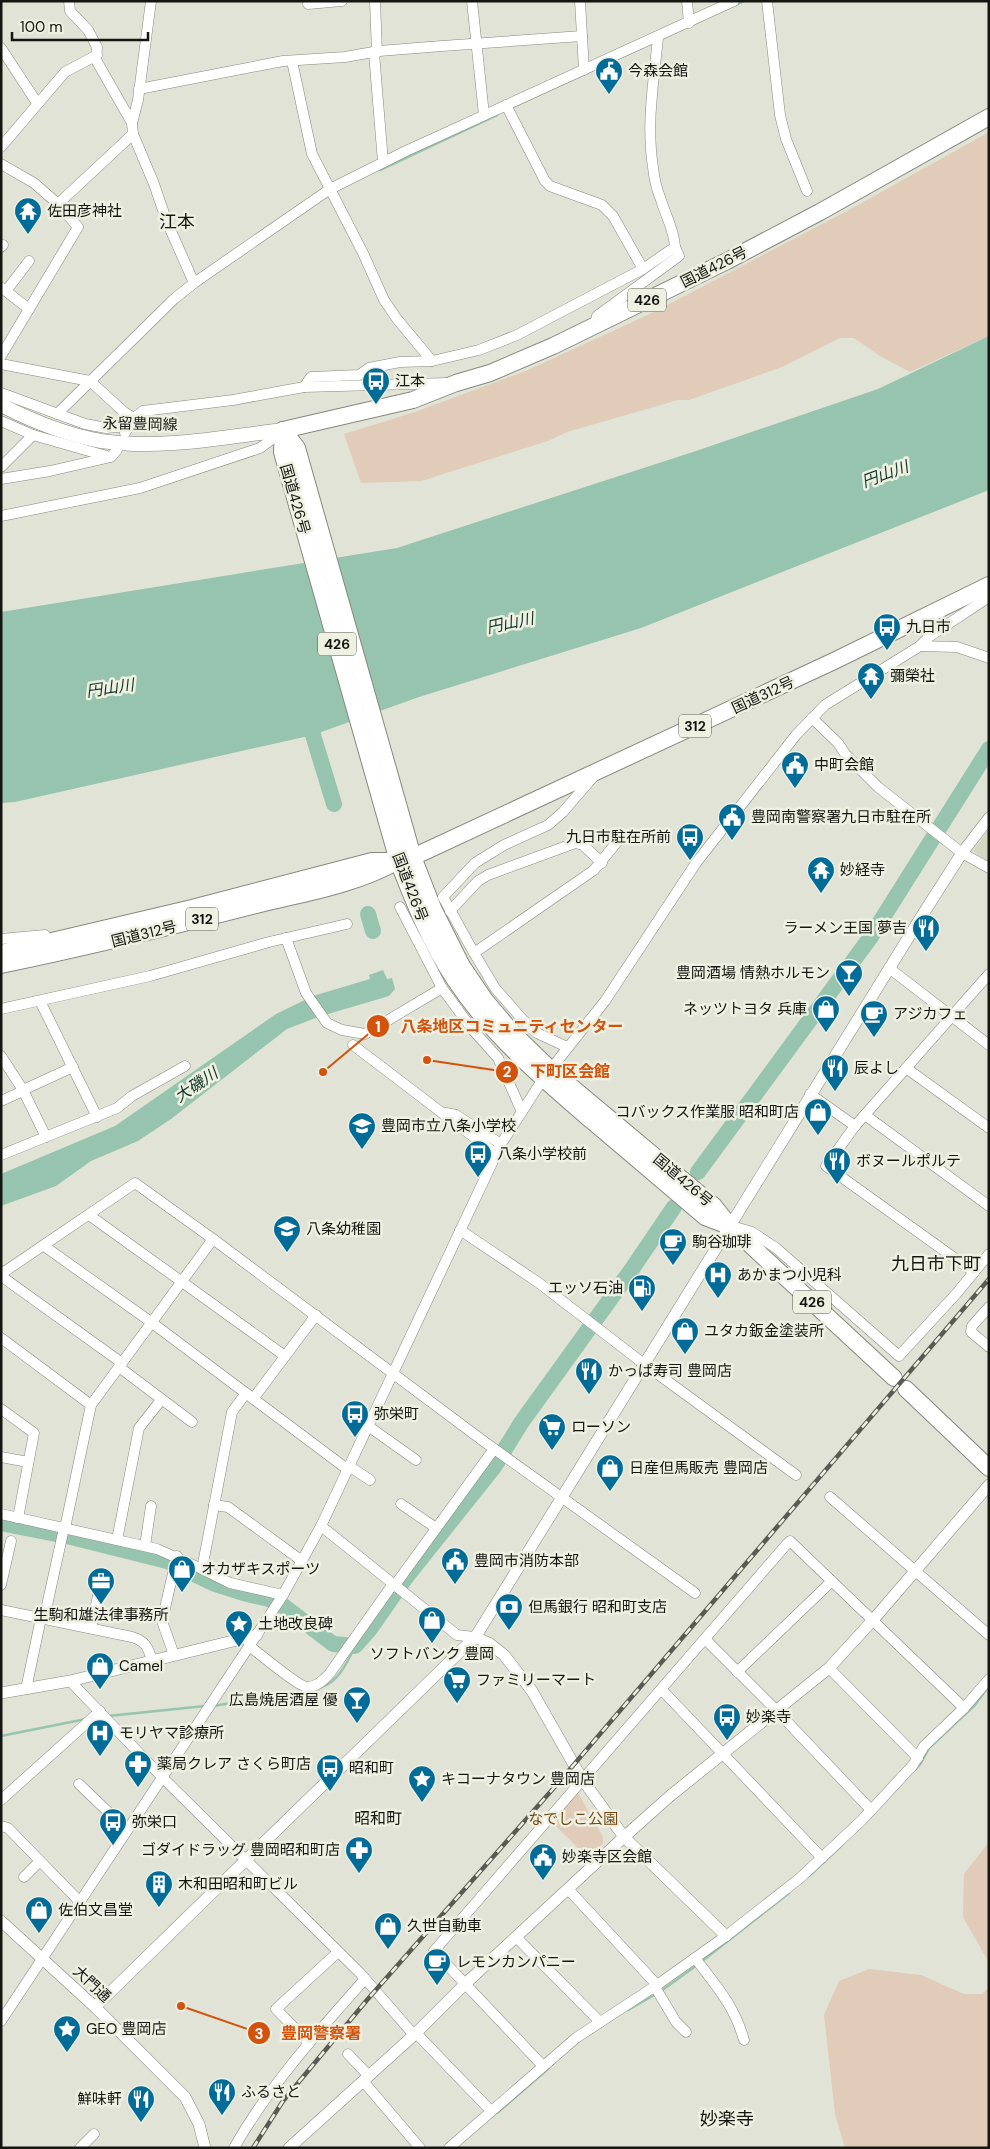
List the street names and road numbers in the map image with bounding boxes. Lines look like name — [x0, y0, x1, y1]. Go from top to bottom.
street label: 国道426号 — [677, 242, 751, 292]
road number: 426 — [628, 288, 666, 312]
street label: 永留豊岡線 — [102, 413, 178, 435]
street label: 国道426号 — [275, 462, 315, 536]
road number: 426 — [318, 633, 356, 656]
street label: 国道312号 — [728, 672, 798, 718]
road number: 312 — [679, 714, 711, 738]
street label: 国道426号 — [388, 850, 432, 924]
road number: 312 — [186, 908, 218, 931]
street label: 国道312号 — [109, 916, 179, 952]
street label: 国道426号 — [649, 1149, 717, 1211]
road number: 426 — [793, 1290, 831, 1314]
street label: 大門通 — [69, 1961, 115, 2007]

